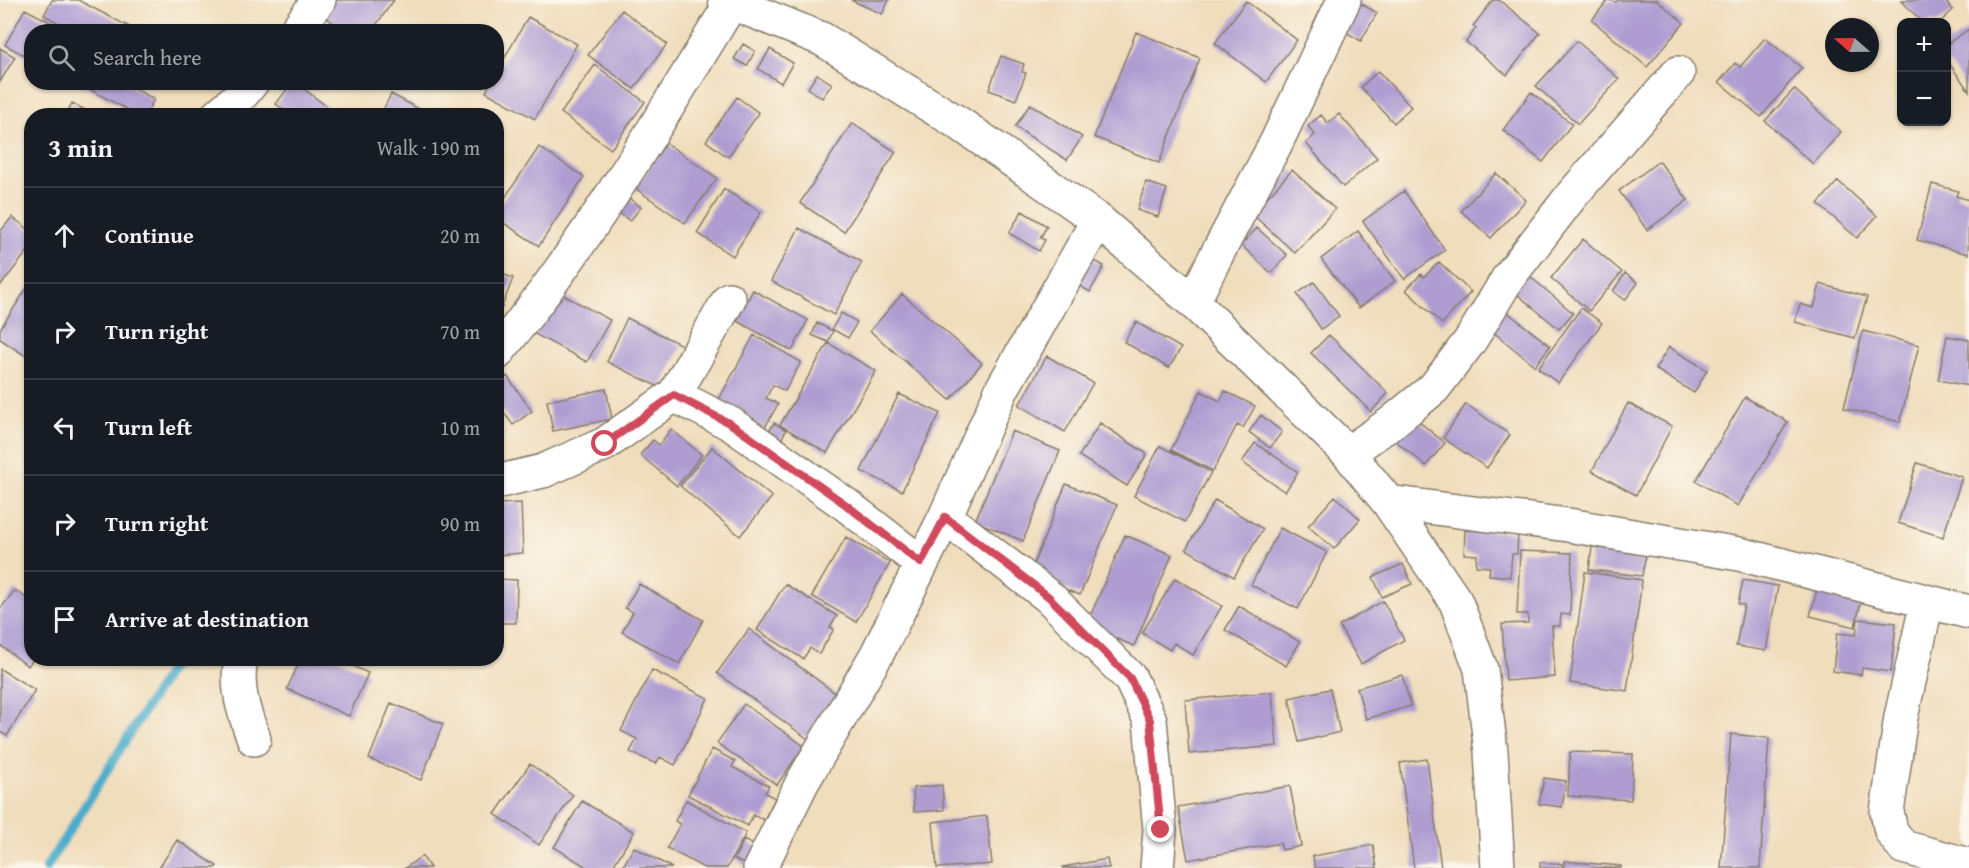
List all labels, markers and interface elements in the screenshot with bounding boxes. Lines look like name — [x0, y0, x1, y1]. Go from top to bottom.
north arrow — [1825, 18, 1879, 72]
map controls — [1897, 18, 1951, 126]
button: + — [1897, 18, 1951, 72]
search box — [24, 24, 504, 90]
icon: search — [45, 41, 78, 74]
text: Search here — [93, 41, 202, 73]
button: − — [1897, 72, 1951, 126]
text: 3 min — [48, 128, 113, 167]
text: Walk · 190 m — [377, 133, 480, 162]
icon: ahead — [48, 219, 81, 252]
text: Continue — [105, 219, 194, 251]
text: 20 m — [440, 221, 480, 250]
icon: right — [48, 315, 81, 348]
text: Turn right — [105, 315, 208, 347]
text: 70 m — [440, 317, 480, 346]
icon: left — [48, 411, 81, 444]
text: Turn left — [105, 411, 192, 443]
text: 10 m — [440, 413, 480, 442]
route start — [591, 430, 617, 456]
icon: right — [48, 507, 81, 540]
text: Turn right — [105, 507, 208, 539]
text: 90 m — [440, 509, 480, 538]
icon: arrive — [48, 603, 81, 636]
text: Arrive at destination — [105, 603, 309, 635]
route end — [1147, 816, 1173, 842]

